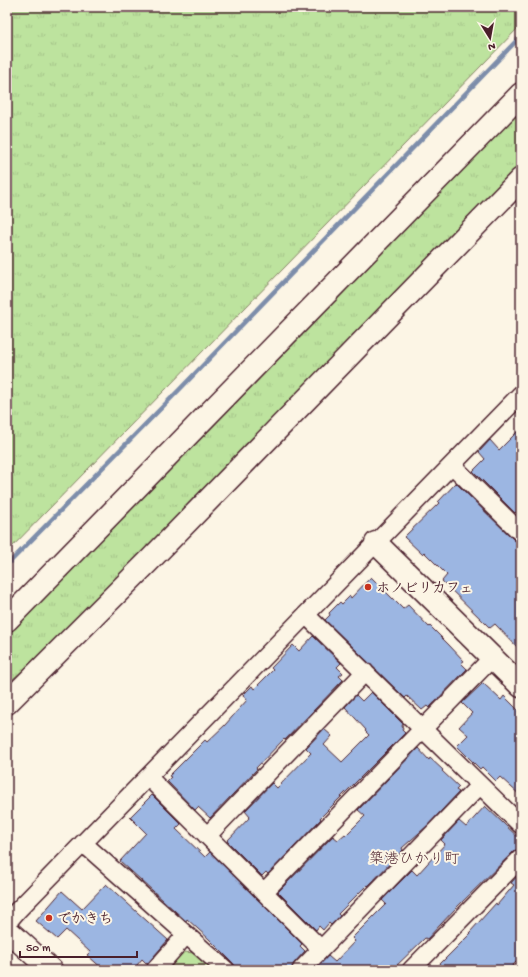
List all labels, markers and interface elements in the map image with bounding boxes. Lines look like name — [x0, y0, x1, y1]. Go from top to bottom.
north arrow — [470, 18, 510, 58]
text: N — [487, 39, 496, 52]
place label: ホノビリカフェ — [376, 581, 473, 598]
marker: ホノビリカフェ — [363, 582, 373, 592]
district label: 築港ひかり町 — [369, 850, 460, 869]
place label: でかきち — [57, 912, 113, 929]
marker: でかきち — [44, 913, 54, 923]
scale bar — [20, 933, 137, 959]
text: 50 m — [26, 942, 51, 956]

